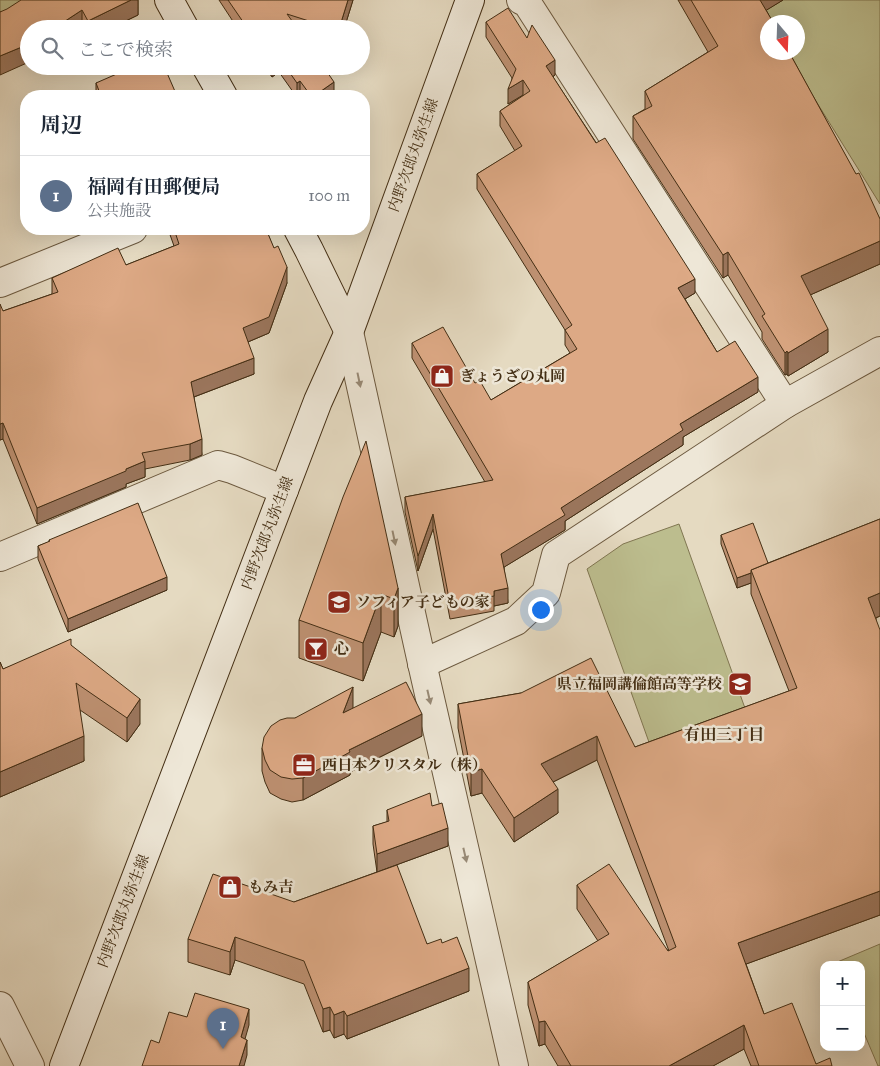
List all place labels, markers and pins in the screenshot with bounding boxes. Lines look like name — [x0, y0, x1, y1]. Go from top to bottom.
shop icon: ぎょうざの丸岡 — [429, 363, 455, 389]
place label: ぎょうざの丸岡 — [460, 367, 565, 385]
school or university icon: ソフィア子どもの家 — [326, 589, 352, 615]
place label: ソフィア子どもの家 — [356, 593, 490, 611]
bar icon: 心 — [303, 636, 329, 662]
place label: 心 — [334, 640, 349, 658]
school or university icon: 県立福岡講倫館高等学校 — [727, 671, 753, 697]
place label: 県立福岡講倫館高等学校 — [557, 675, 722, 693]
office icon: 西日本クリスタル（株） — [291, 752, 317, 778]
place label: 西日本クリスタル（株） — [322, 756, 487, 774]
shop icon: もみ吉 — [217, 874, 243, 900]
place label: もみ吉 — [248, 878, 293, 896]
pin: 1 — [207, 1008, 239, 1049]

